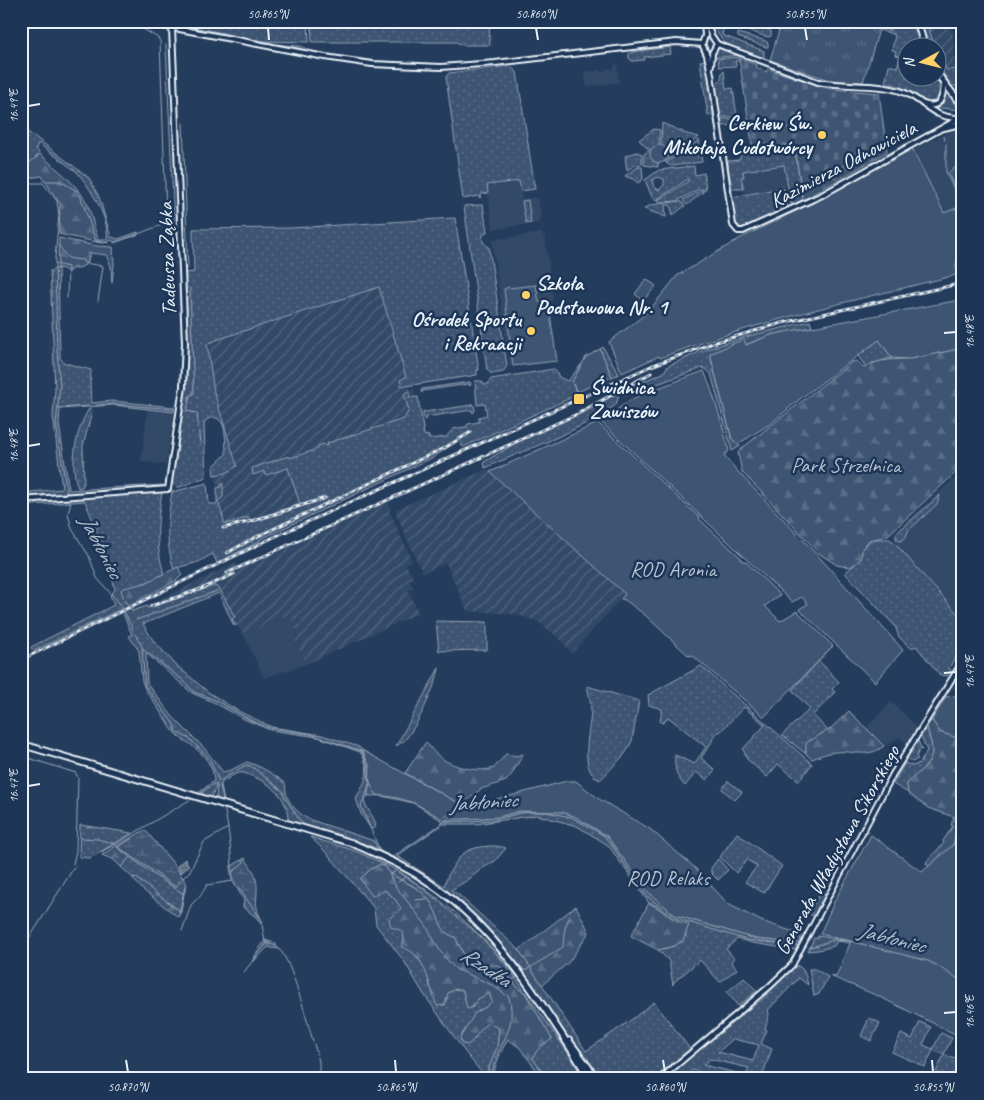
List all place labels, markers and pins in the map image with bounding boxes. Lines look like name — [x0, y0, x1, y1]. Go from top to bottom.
place label: Cerkiew Św. Mikołaja Cudotwórcy — [663, 110, 815, 160]
marker: Cerkiew Św. Mikołaja Cudotwórcy — [816, 129, 828, 141]
place label: Szkoła Podstawowa Nr. 1 — [536, 270, 670, 320]
marker: Szkoła Podstawowa Nr. 1 — [520, 289, 532, 301]
place label: Ośrodek Sportu i Rekraacji — [411, 306, 524, 356]
marker: Ośrodek Sportu i Rekraacji — [525, 325, 537, 337]
place label: Świdnica Zawiszów — [590, 374, 659, 424]
marker: Świdnica Zawiszów — [572, 392, 586, 406]

